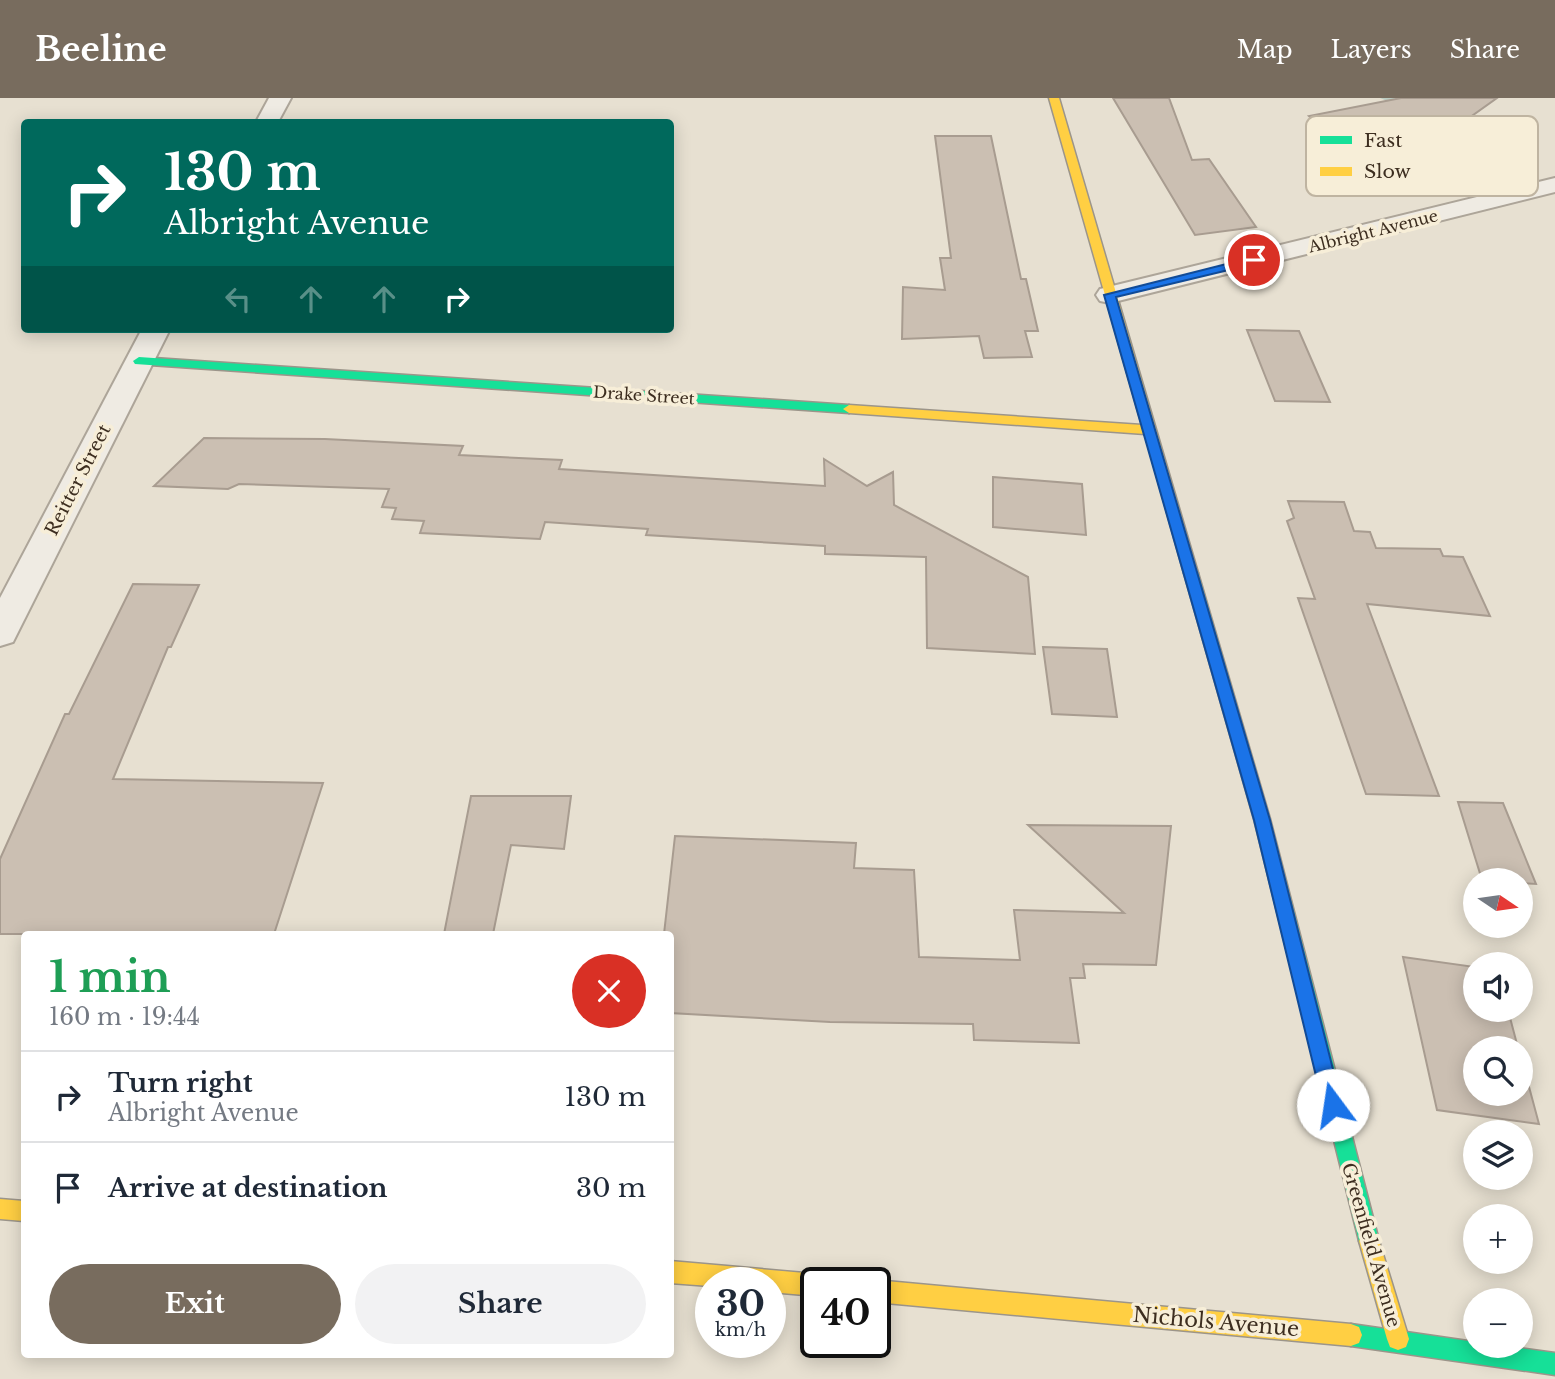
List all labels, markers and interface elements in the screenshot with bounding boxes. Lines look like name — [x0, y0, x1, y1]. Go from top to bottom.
text: Beeline — [35, 29, 167, 70]
text: Map — [1237, 35, 1293, 64]
text: Layers — [1331, 35, 1412, 64]
text: Share — [1450, 35, 1520, 64]
legend — [1306, 116, 1538, 196]
text: Fast — [1364, 129, 1403, 152]
text: 130 m — [164, 142, 321, 203]
icon: right — [49, 147, 140, 238]
text: Slow — [1364, 160, 1411, 183]
text: Albright Avenue — [164, 203, 429, 243]
street label: Albright Avenue — [1305, 205, 1440, 257]
pin — [1224, 230, 1284, 290]
icon: arrive — [1235, 241, 1273, 279]
icon: left — [219, 280, 257, 318]
icon: ahead — [292, 280, 330, 318]
icon: ahead — [365, 280, 403, 318]
icon: right — [438, 280, 476, 318]
street label: Drake Street — [593, 381, 695, 409]
street label: Reitter Street — [41, 421, 116, 539]
north arrow — [1463, 868, 1533, 938]
map controls — [1463, 868, 1533, 1358]
text: 1 min — [49, 951, 171, 1003]
button: sound — [1463, 952, 1533, 1022]
button: close — [572, 954, 646, 1028]
text: 160 m · 19:44 — [49, 1003, 200, 1031]
button: search — [1463, 1036, 1533, 1106]
text: Turn right — [108, 1067, 253, 1099]
position arrow — [1296, 1068, 1370, 1142]
icon: right — [49, 1078, 87, 1116]
text: 130 m — [564, 1081, 646, 1113]
text: Albright Avenue — [108, 1099, 299, 1127]
button: layers — [1463, 1120, 1533, 1190]
street label: Greenfield Avenue — [1337, 1160, 1405, 1330]
icon: arrive — [49, 1169, 87, 1207]
text: Arrive at destination — [108, 1172, 388, 1204]
text: 30 m — [576, 1172, 646, 1204]
button: + — [1463, 1204, 1533, 1274]
button: Exit — [49, 1264, 341, 1344]
button: Share — [355, 1264, 646, 1344]
speed limit sign: 40 — [800, 1267, 891, 1358]
text: 30 — [716, 1282, 765, 1325]
button: − — [1463, 1288, 1533, 1358]
street label: Nichols Avenue — [1132, 1302, 1300, 1342]
text: km/h — [715, 1319, 766, 1341]

